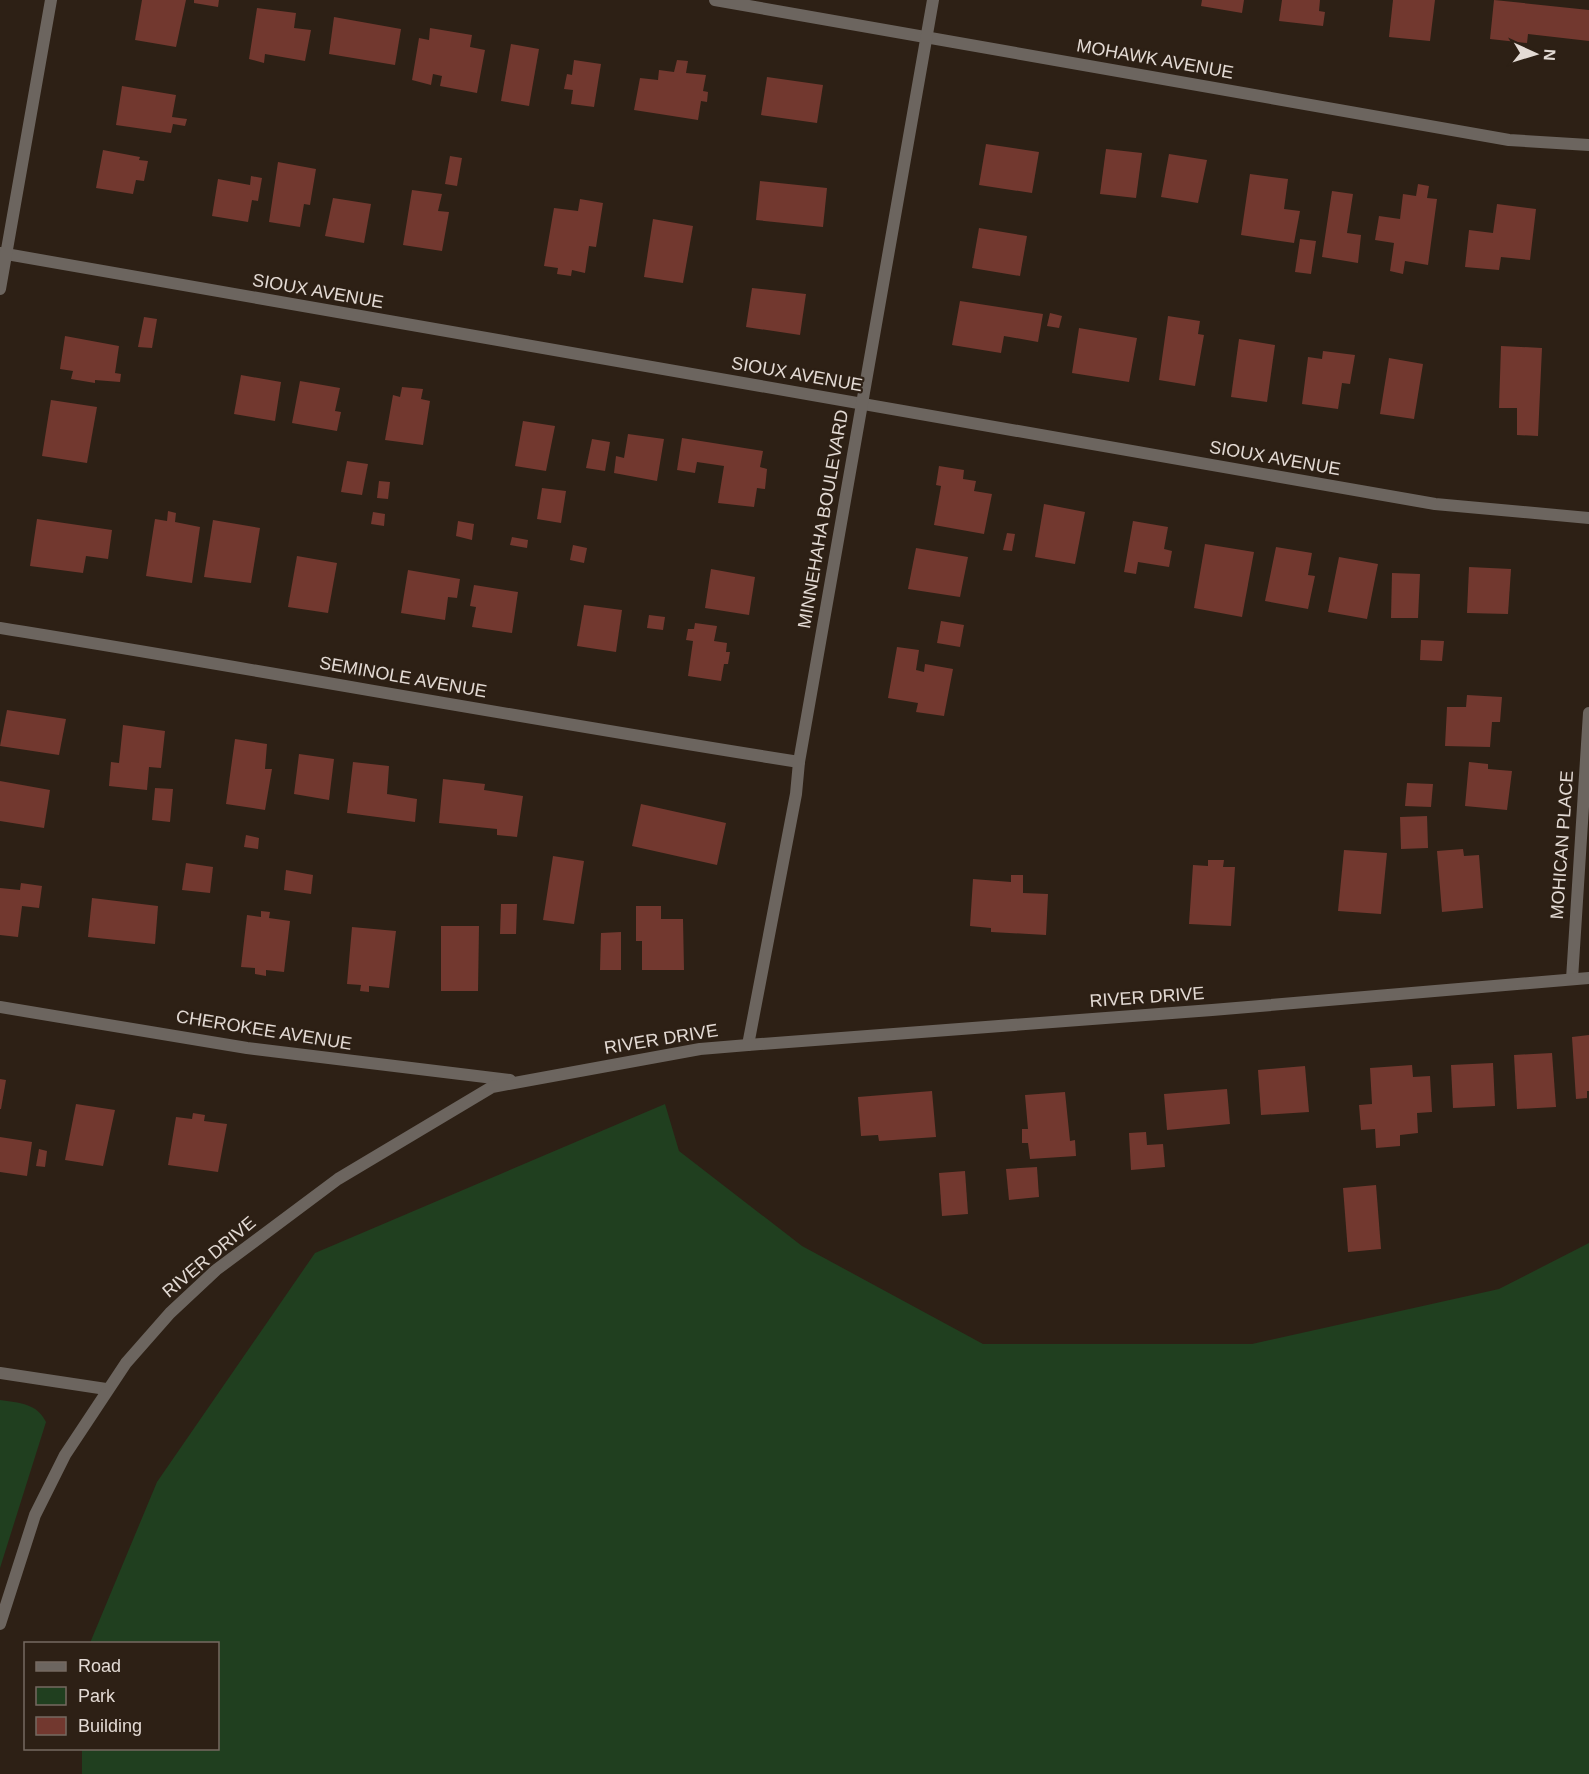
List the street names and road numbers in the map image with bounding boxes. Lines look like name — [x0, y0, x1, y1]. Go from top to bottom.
street label: MOHAWK AVENUE — [1075, 35, 1235, 83]
street label: SIOUX AVENUE — [251, 270, 385, 312]
street label: SIOUX AVENUE — [730, 353, 864, 395]
street label: MINNEHAHA BOULEVARD — [794, 408, 852, 630]
street label: SIOUX AVENUE — [1208, 437, 1342, 479]
street label: SEMINOLE AVENUE — [318, 652, 488, 702]
street label: MOHICAN PLACE — [1547, 770, 1577, 920]
street label: RIVER DRIVE — [1089, 983, 1205, 1011]
street label: CHEROKEE AVENUE — [175, 1006, 353, 1054]
street label: RIVER DRIVE — [603, 1020, 719, 1058]
street label: RIVER DRIVE — [159, 1212, 259, 1302]

